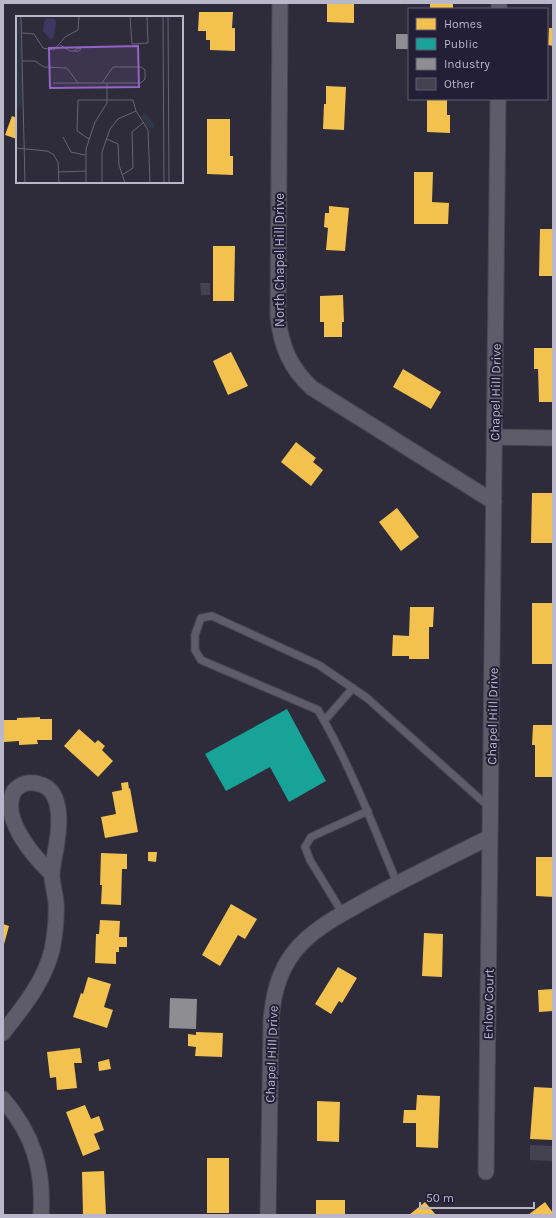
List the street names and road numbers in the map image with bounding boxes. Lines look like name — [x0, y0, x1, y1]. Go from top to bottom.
street label: North Chapel Hill Drive — [272, 193, 287, 327]
street label: Chapel Hill Drive — [487, 343, 504, 441]
street label: Chapel Hill Drive — [484, 667, 501, 765]
street label: Enlow Court — [480, 968, 497, 1040]
street label: Chapel Hill Drive — [262, 1005, 281, 1103]

